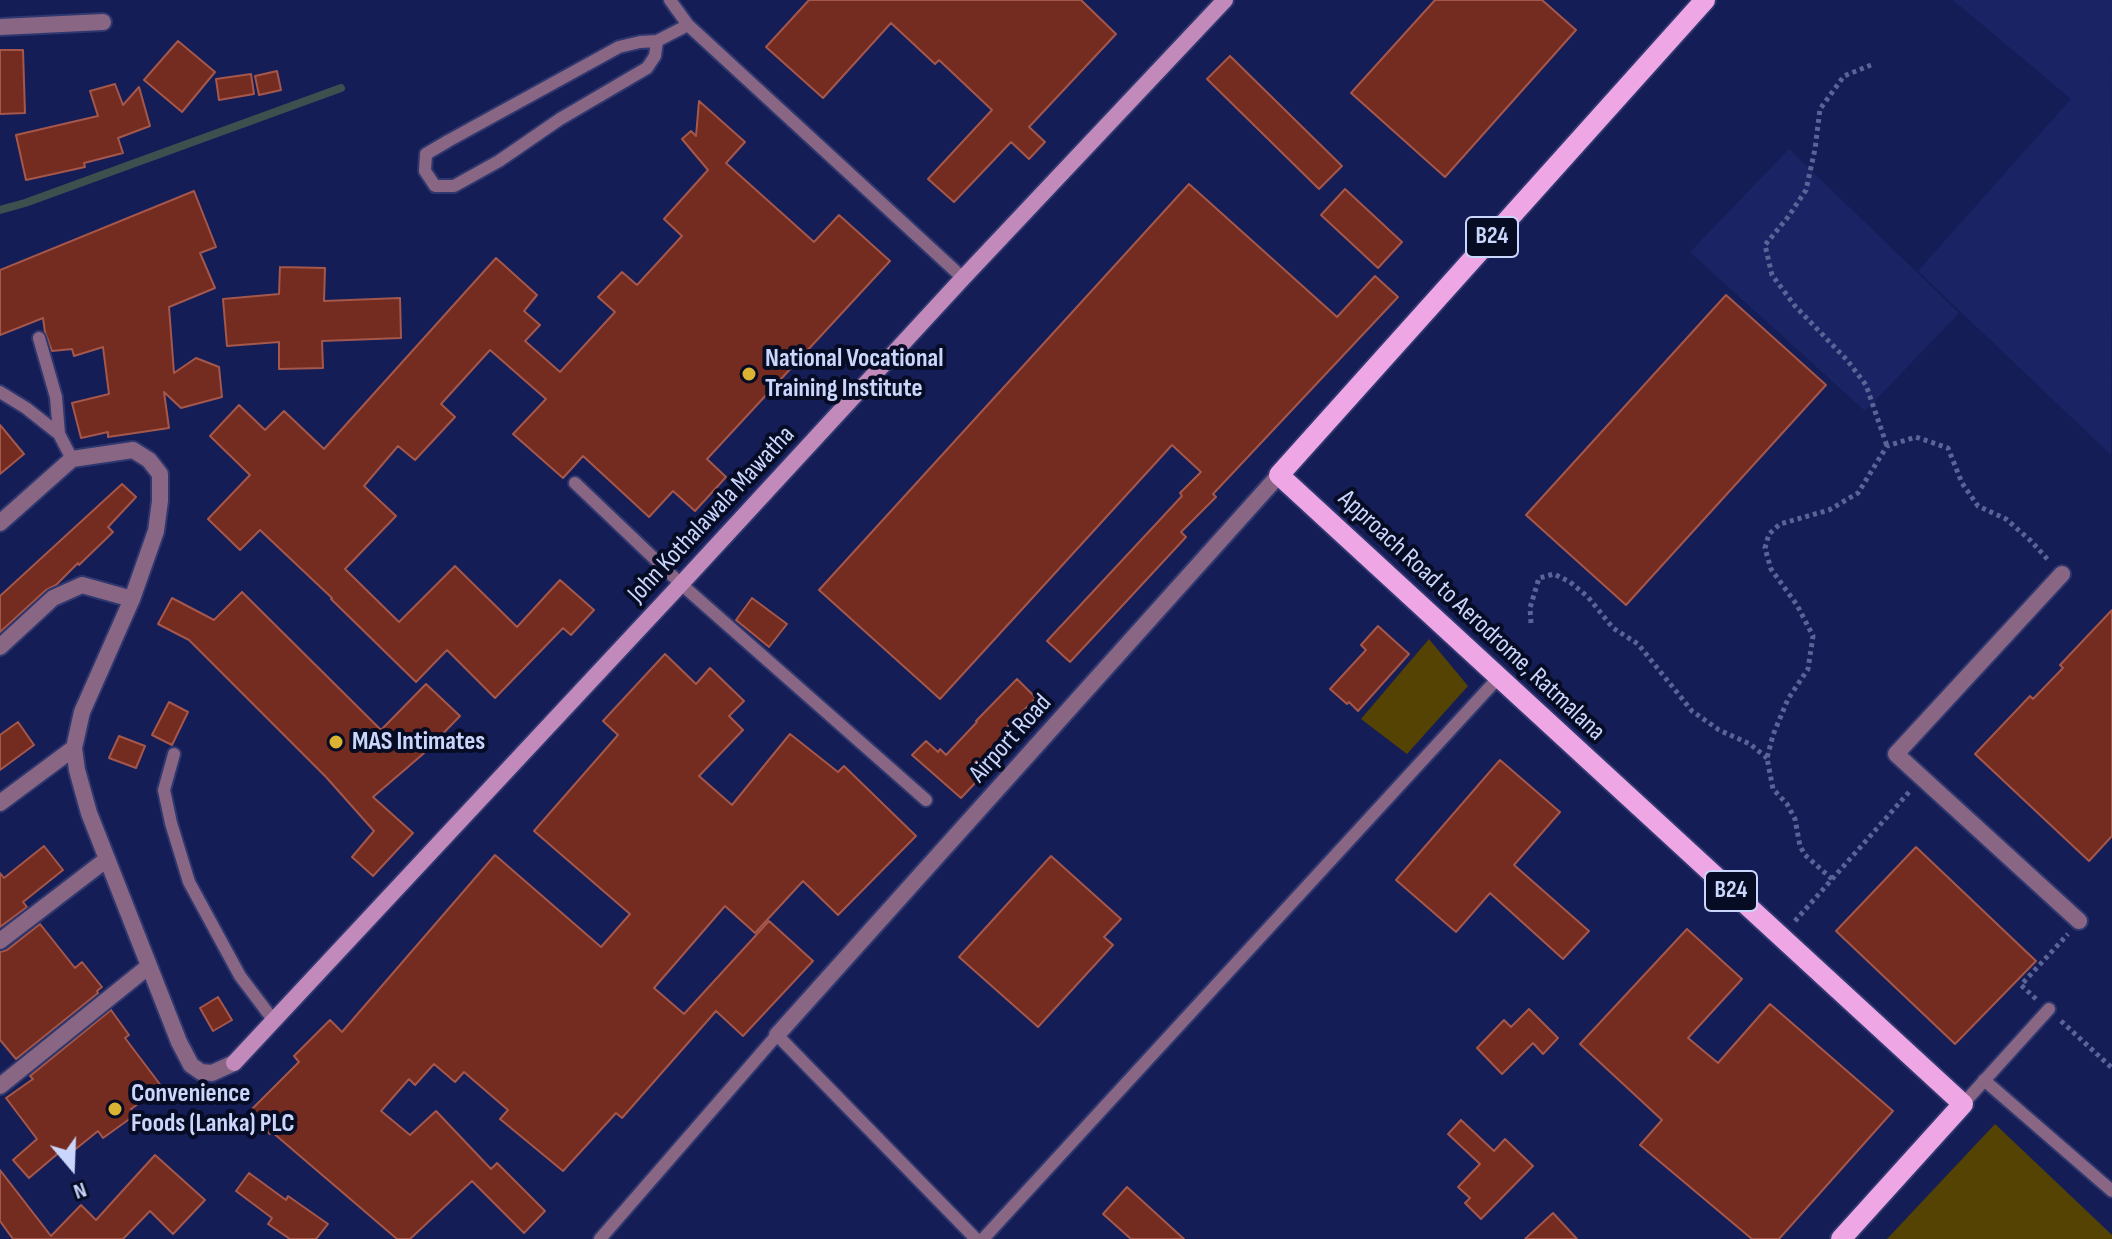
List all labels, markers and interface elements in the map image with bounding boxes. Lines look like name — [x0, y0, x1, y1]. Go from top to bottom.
road number: B24 — [1466, 217, 1518, 257]
place label: National Vocational Training Institute — [765, 343, 943, 404]
marker: National Vocational Training Institute — [740, 365, 758, 383]
street label: John Kothalawala Mawatha — [622, 420, 802, 610]
street label: Approach Road to Aerodrome, Ratmalana — [1331, 484, 1611, 748]
street label: Airport Road — [963, 688, 1059, 790]
place label: MAS Intimates — [352, 726, 485, 758]
marker: MAS Intimates — [327, 733, 345, 751]
road number: B24 — [1705, 871, 1757, 911]
place label: Convenience Foods (Lanka) PLC — [131, 1078, 295, 1140]
marker: Convenience Foods (Lanka) PLC — [106, 1100, 124, 1118]
north arrow — [32, 1127, 112, 1207]
text: N — [70, 1175, 90, 1205]

